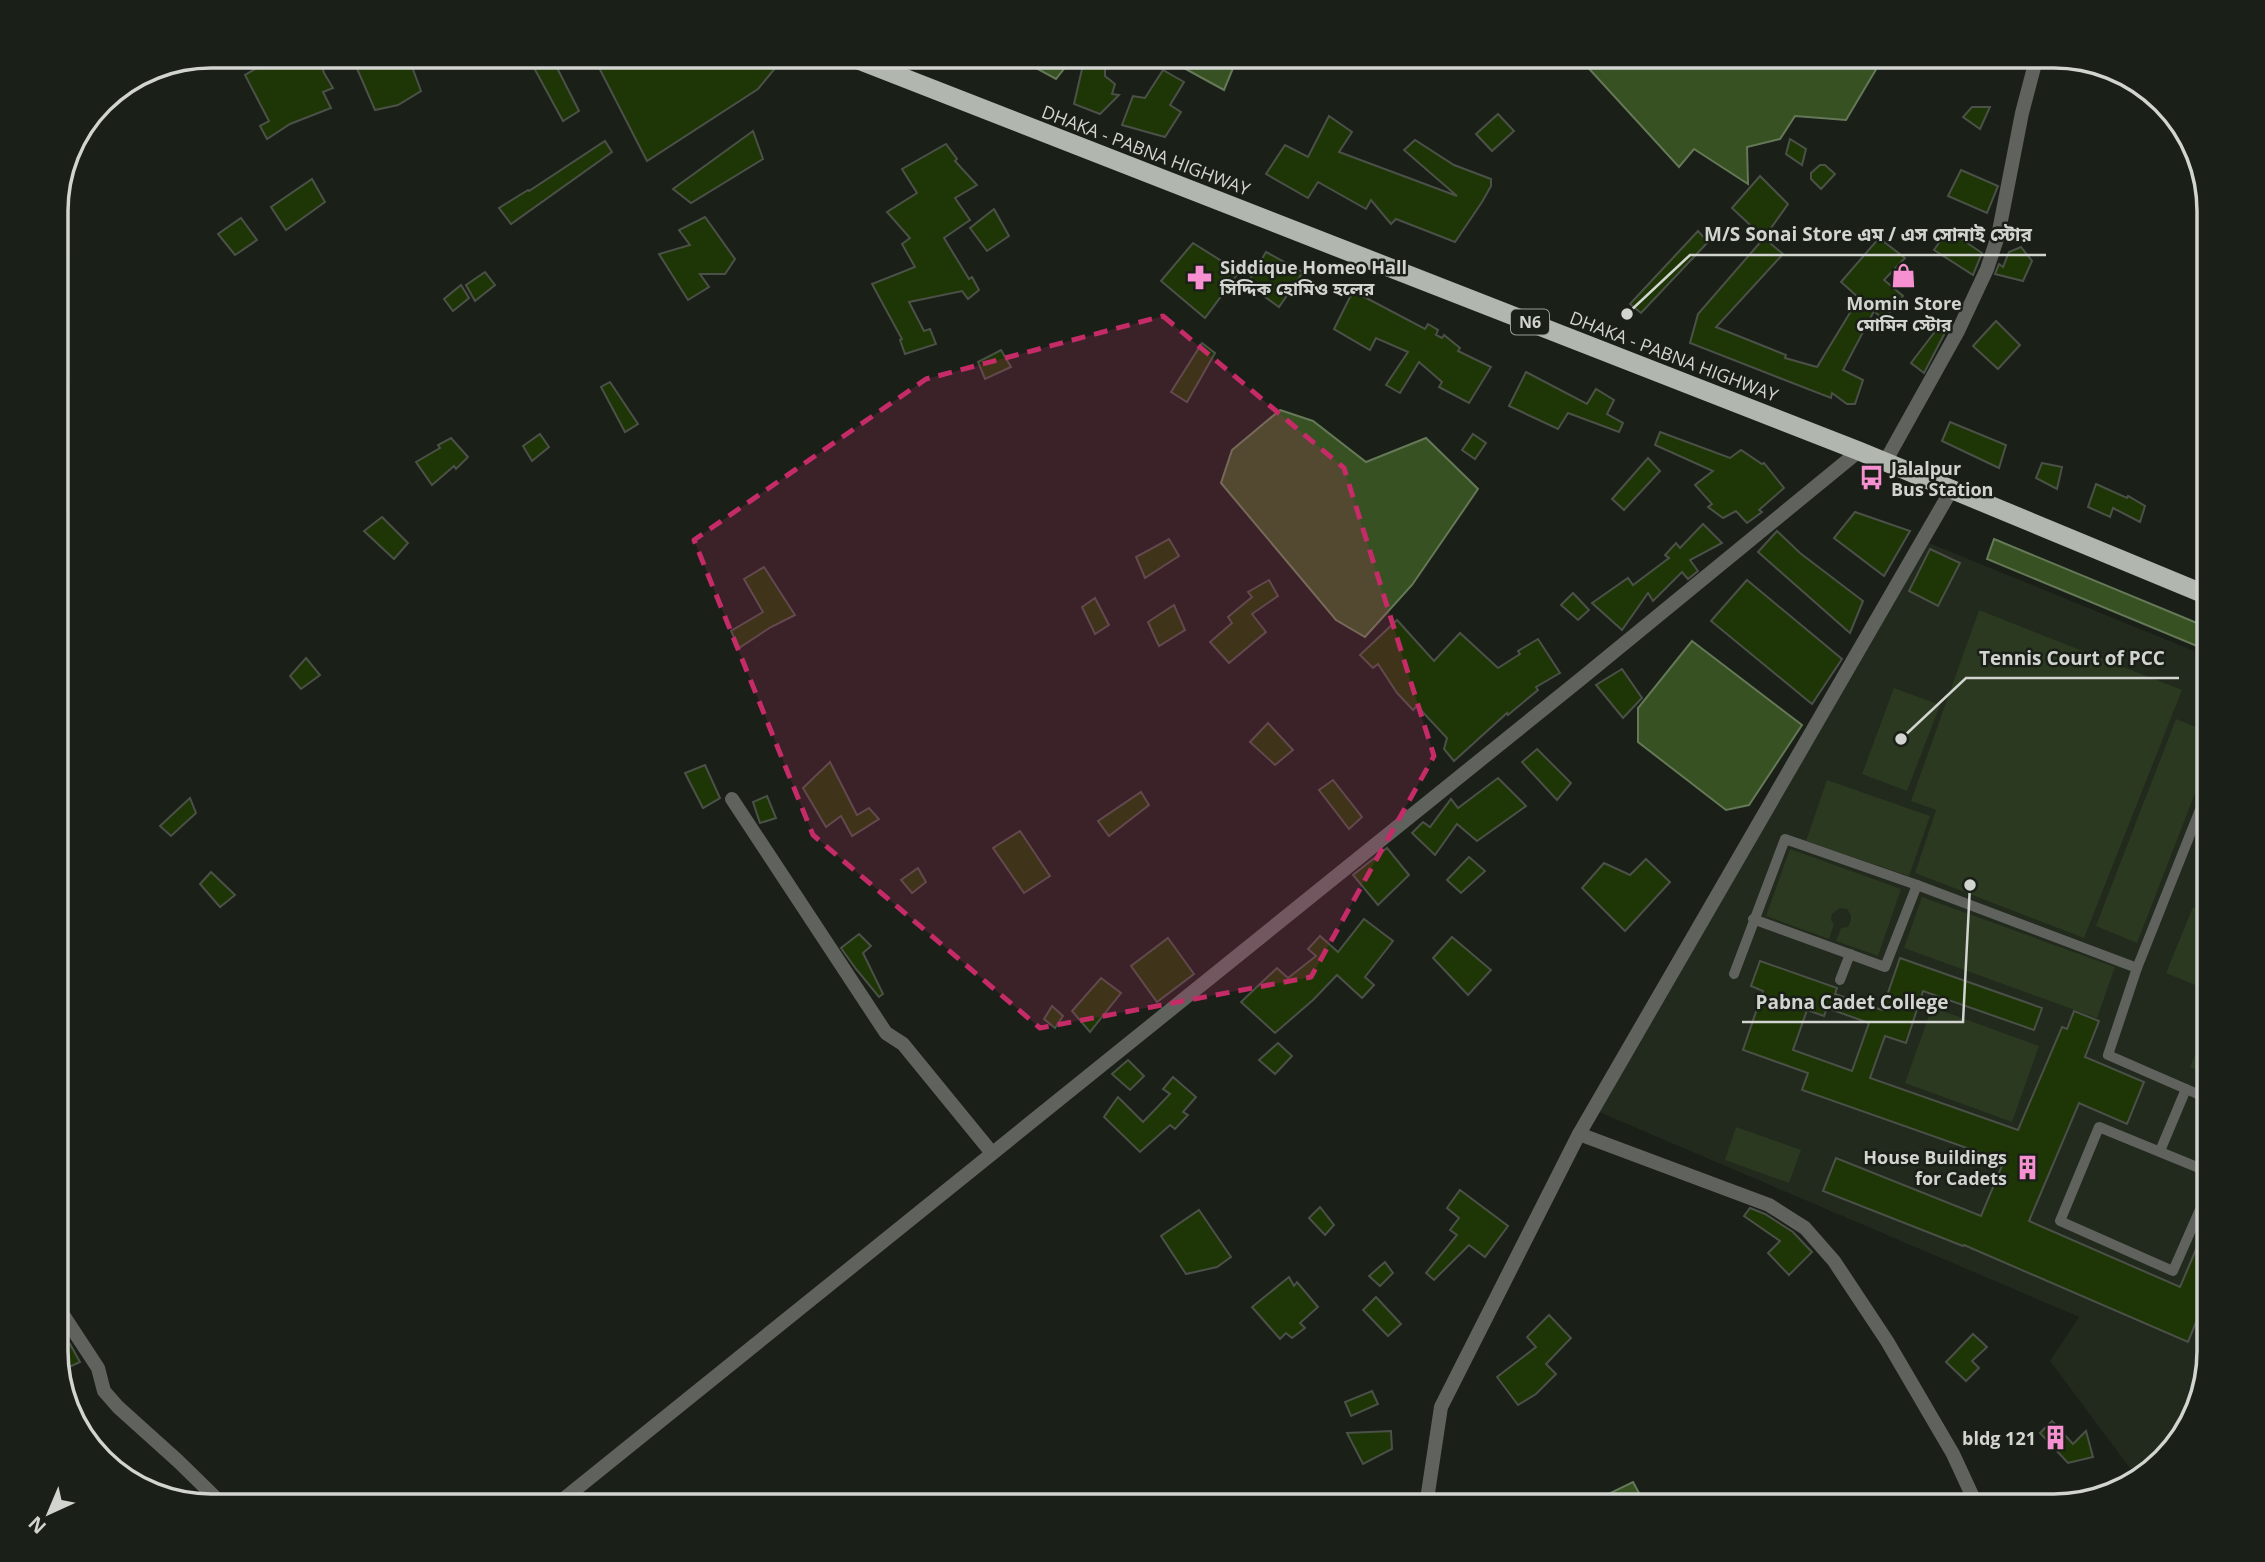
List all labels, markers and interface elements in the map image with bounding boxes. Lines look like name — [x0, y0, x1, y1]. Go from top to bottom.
street label: DHAKA - PABNA HIGHWAY — [1038, 99, 1255, 201]
callout: M/S Sonai Store এম / এস সোনাই স্টোর — [1690, 215, 2046, 255]
text: M/S Sonai Store এম / এস সোনাই স্টোর — [1704, 221, 2032, 247]
place label: Siddique Homeo Hall সিদ্দিক হোমিও হলের — [1219, 255, 1407, 300]
shop icon: Momin Store মোমিন স্টোর — [1890, 262, 1918, 290]
pharmacy icon: Siddique Homeo Hall সিদ্দিক হোমিও হলের — [1186, 263, 1214, 291]
place label: Momin Store মোমিন স্টোর — [1846, 291, 1962, 336]
street label: DHAKA - PABNA HIGHWAY — [1566, 305, 1783, 407]
road number: N6 — [1511, 310, 1549, 334]
place label: Jalalpur Bus Station — [1889, 456, 1993, 501]
bus stop icon: Jalalpur Bus Station — [1857, 464, 1885, 492]
callout: Tennis Court of PCC — [1966, 638, 2179, 678]
text: Tennis Court of PCC — [1979, 645, 2165, 671]
callout: Pabna Cadet College — [1742, 982, 1963, 1022]
text: Pabna Cadet College — [1756, 989, 1949, 1015]
place label: House Buildings for Cadets — [1863, 1145, 2007, 1190]
building icon: House Buildings for Cadets — [2013, 1153, 2041, 1181]
building icon: bldg 121 — [2042, 1424, 2070, 1452]
place label: bldg 121 — [1962, 1426, 2036, 1450]
north arrow — [14, 1478, 84, 1548]
text: N — [23, 1511, 52, 1540]

